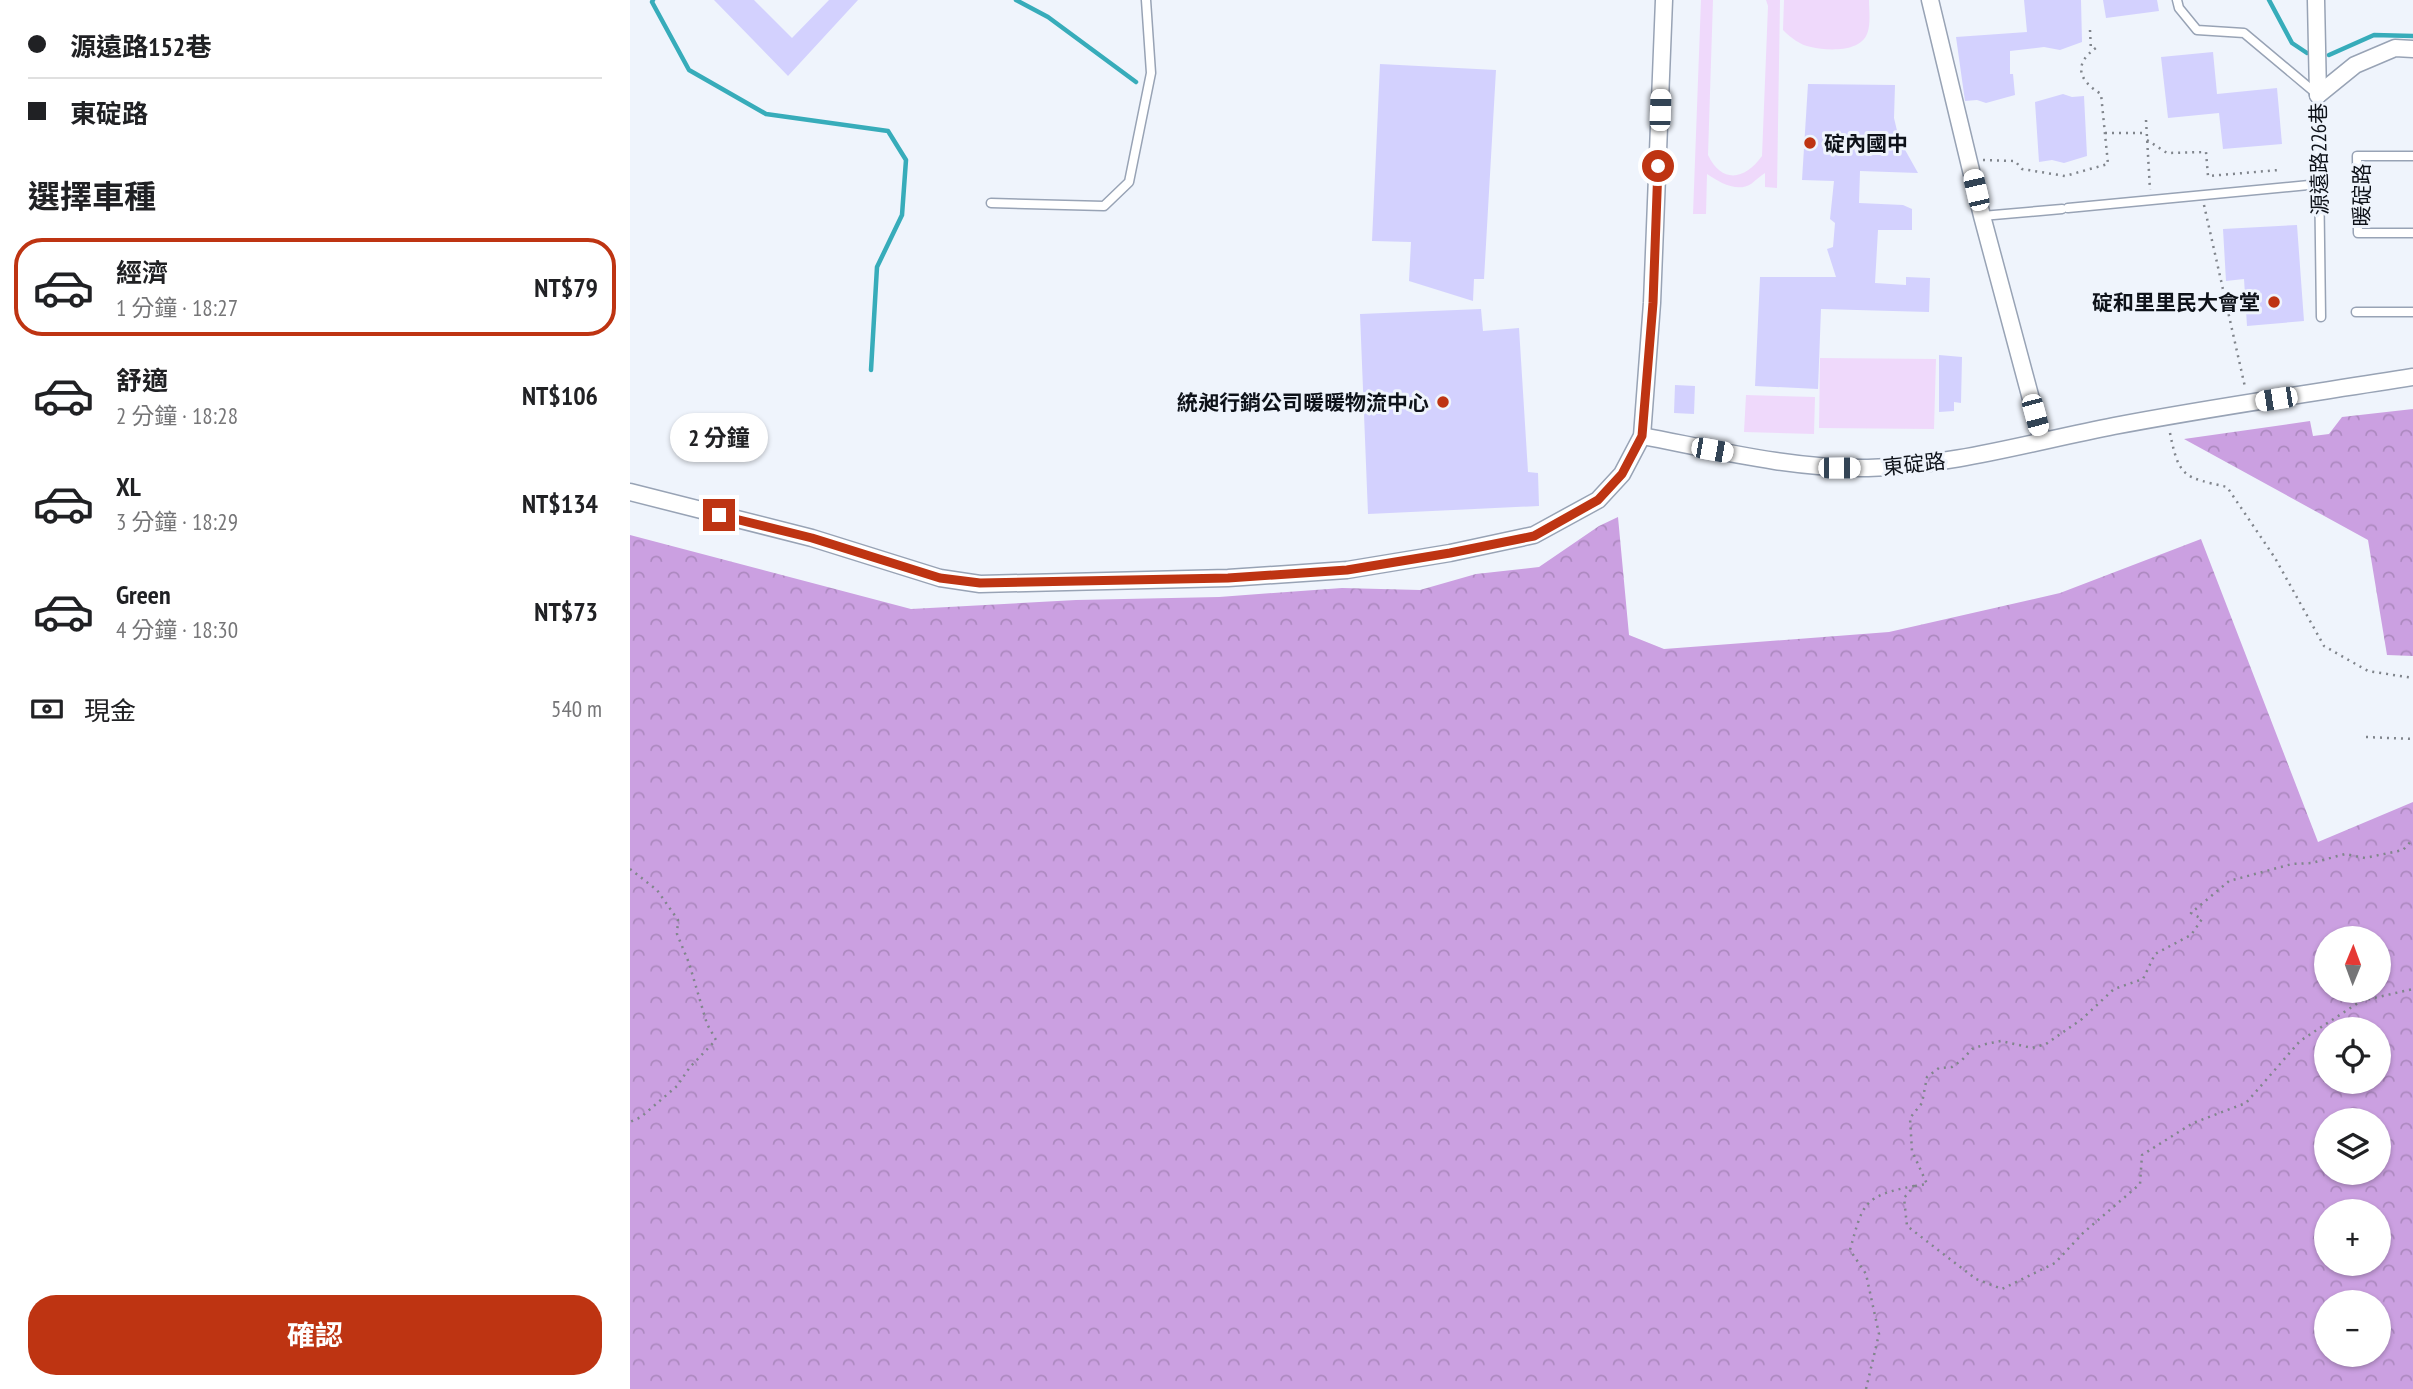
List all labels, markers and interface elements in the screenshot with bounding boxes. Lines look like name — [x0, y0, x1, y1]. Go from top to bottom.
text: 源遠路152巷 — [70, 30, 211, 63]
car — [1649, 89, 1672, 131]
text: 東碇路 — [70, 97, 148, 130]
street label: 源遠路226巷 — [2305, 103, 2333, 215]
place label: 碇內國中 — [1824, 130, 1908, 157]
marker: 碇內國中 — [1802, 135, 1818, 151]
route start — [1642, 150, 1674, 182]
street label: 暖碇路 — [2348, 164, 2375, 227]
car — [1962, 167, 1991, 213]
text: 選擇車種 — [28, 175, 156, 217]
icon: car — [32, 256, 95, 319]
text: 經濟 — [116, 256, 168, 289]
text: NT$79 — [534, 271, 598, 304]
place label: 碇和里里民大會堂 — [2092, 289, 2260, 316]
text: 1 分鐘 · 18:27 — [116, 293, 238, 322]
marker: 碇和里里民大會堂 — [2266, 294, 2282, 310]
icon: car — [32, 364, 95, 427]
text: 舒適 — [116, 364, 168, 397]
text: NT$106 — [522, 379, 598, 412]
car — [2254, 385, 2299, 413]
place label: 統昶行銷公司暖暖物流中心 — [1177, 389, 1429, 416]
car — [2020, 392, 2051, 438]
marker: 統昶行銷公司暖暖物流中心 — [1435, 394, 1451, 410]
text: 2 分鐘 · 18:28 — [116, 401, 238, 430]
callout: 2 分鐘 — [670, 414, 768, 462]
text: 2 分鐘 — [688, 423, 750, 452]
car — [1690, 436, 1735, 464]
street label: 東碇路 — [1881, 447, 1947, 481]
car — [1819, 458, 1861, 479]
text: XL — [116, 470, 141, 503]
icon: car — [32, 472, 95, 535]
text: NT$134 — [522, 487, 598, 520]
route end — [703, 499, 735, 531]
text: 3 分鐘 · 18:29 — [116, 507, 238, 536]
text: Green — [116, 578, 171, 611]
icon: car — [32, 580, 95, 643]
text: NT$73 — [534, 595, 598, 628]
text: 4 分鐘 · 18:30 — [116, 615, 238, 644]
icon: cash — [28, 690, 66, 728]
text: 現金 — [84, 694, 136, 727]
text: 540 m — [551, 694, 602, 723]
north arrow — [2314, 926, 2390, 1003]
map controls — [2314, 926, 2391, 1367]
button: locate — [2314, 1017, 2391, 1094]
button: layers — [2314, 1108, 2391, 1185]
button: + — [2314, 1199, 2391, 1276]
button: − — [2314, 1290, 2391, 1367]
button: 確認 — [28, 1295, 602, 1375]

